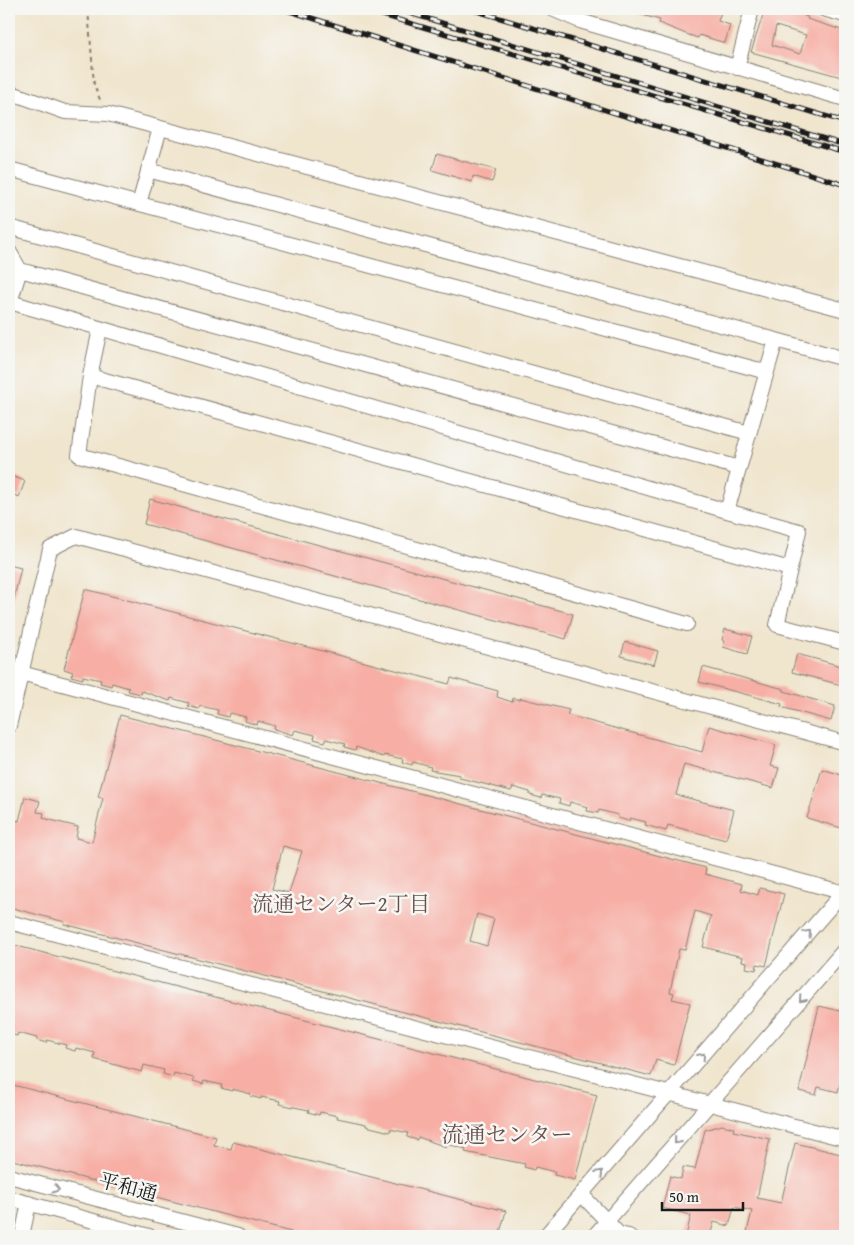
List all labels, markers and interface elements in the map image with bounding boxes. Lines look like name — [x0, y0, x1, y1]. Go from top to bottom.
district label: 流通センター2丁目 — [252, 888, 430, 919]
one-way arrow — [802, 930, 811, 939]
one-way arrow — [798, 993, 807, 1002]
one-way arrow — [696, 1053, 705, 1062]
district label: 流通センター — [441, 1118, 573, 1150]
one-way arrow — [673, 1136, 682, 1145]
street label: 平和通 — [95, 1165, 161, 1208]
one-way arrow — [594, 1170, 603, 1179]
scale bar — [662, 1180, 743, 1212]
one-way arrow — [51, 1183, 60, 1194]
text: 50 m — [669, 1186, 700, 1207]

